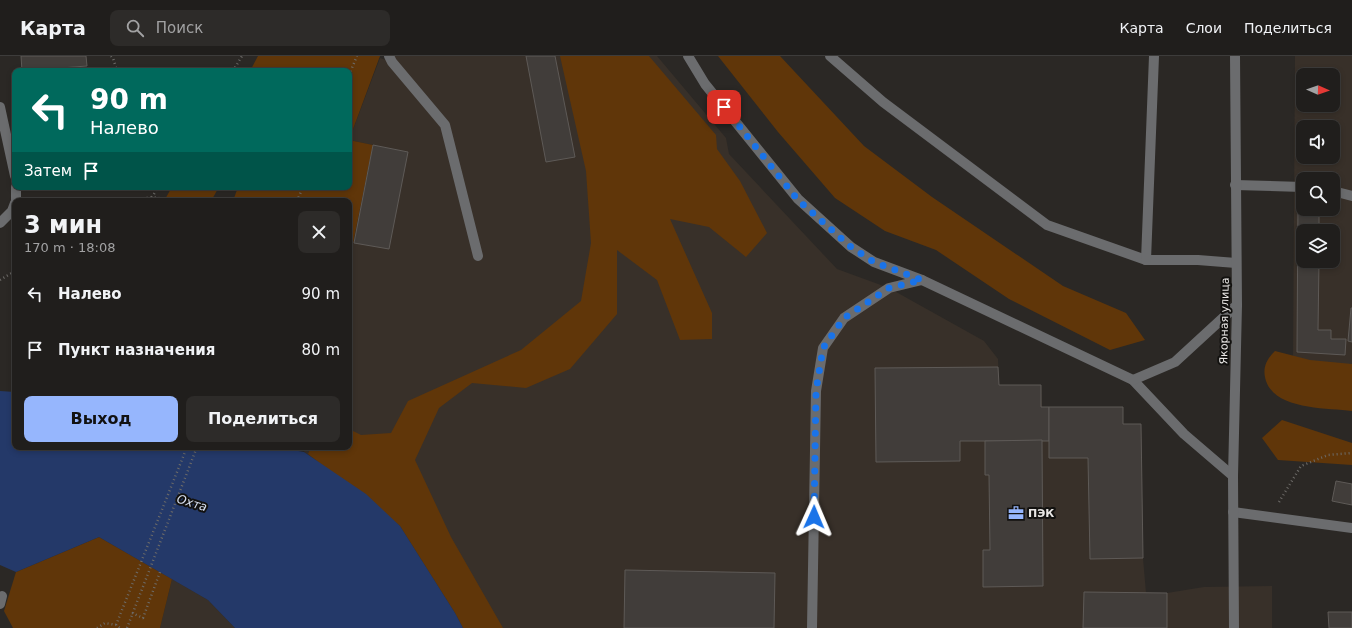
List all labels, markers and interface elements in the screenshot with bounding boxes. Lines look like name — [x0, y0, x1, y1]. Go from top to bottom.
search box — [110, 10, 390, 46]
text: Карта — [20, 17, 86, 39]
icon: search — [124, 17, 146, 39]
text: Поиск — [156, 19, 203, 37]
text: Карта — [1120, 20, 1164, 36]
text: Слои — [1186, 20, 1222, 36]
text: Поделиться — [1244, 20, 1332, 36]
north arrow — [1296, 68, 1340, 112]
map controls — [1296, 68, 1340, 268]
text: 90 m — [90, 83, 168, 116]
icon: left — [24, 84, 76, 136]
pin — [707, 90, 741, 124]
icon: arrive — [713, 96, 735, 118]
text: Налево — [90, 117, 159, 138]
button: sound — [1296, 120, 1340, 164]
icon: arrive — [80, 160, 102, 182]
text: Затем — [24, 162, 72, 180]
button: search — [1296, 172, 1340, 216]
text: 3 мин — [24, 211, 102, 239]
button: close — [298, 211, 340, 253]
button: layers — [1296, 224, 1340, 268]
text: 170 m · 18:08 — [24, 240, 115, 255]
street label: Якорная улица — [1217, 277, 1232, 365]
icon: left — [24, 283, 46, 305]
text: Налево — [58, 285, 122, 303]
text: 90 m — [302, 285, 340, 303]
icon: arrive — [24, 339, 46, 361]
text: Пункт назначения — [58, 341, 215, 359]
text: 80 m — [302, 341, 340, 359]
button: Выход — [24, 396, 178, 442]
button: Поделиться — [186, 396, 340, 442]
water label: Охта — [175, 492, 209, 514]
position arrow — [793, 496, 835, 538]
office icon: ПЭК — [1007, 504, 1025, 522]
place label: ПЭК — [1028, 507, 1054, 520]

